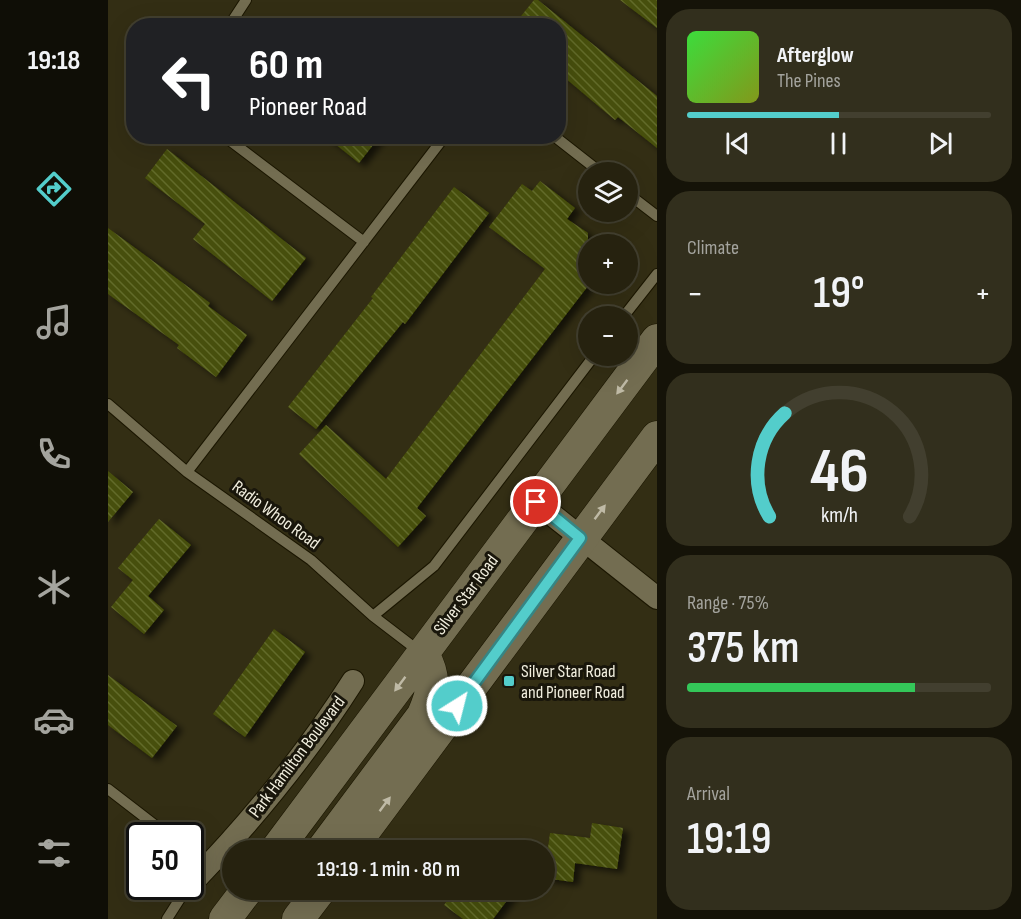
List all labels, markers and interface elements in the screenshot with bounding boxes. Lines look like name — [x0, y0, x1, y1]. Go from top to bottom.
text: 60 m — [249, 40, 323, 91]
icon: left — [150, 42, 228, 120]
text: Afterglow — [777, 42, 854, 69]
text: 19:18 — [28, 45, 80, 77]
text: The Pines — [777, 69, 841, 93]
text: Pioneer Road — [249, 91, 367, 123]
icon: previous — [721, 127, 754, 160]
icon: pause — [822, 127, 855, 160]
icon: next — [924, 127, 957, 160]
map controls — [578, 162, 638, 366]
button: layers — [578, 162, 638, 222]
icon: directions — [33, 168, 75, 210]
button: + — [578, 234, 638, 294]
text: Climate — [687, 236, 739, 260]
text: 19° — [813, 266, 865, 321]
text: − — [687, 274, 703, 314]
text: + — [975, 274, 991, 314]
icon: music — [33, 301, 75, 343]
button: − — [578, 306, 638, 366]
one-way arrow — [615, 379, 628, 395]
icon: phone — [33, 433, 75, 475]
text: 46 — [810, 435, 868, 510]
street label: Radio Whoo Road — [228, 476, 324, 554]
pin — [510, 476, 561, 527]
icon: arrive — [519, 485, 552, 518]
text: km/h — [820, 503, 858, 528]
one-way arrow — [594, 504, 606, 519]
street label: Silver Star Road — [429, 551, 503, 639]
icon: climate — [33, 566, 75, 608]
text: Range · 75% — [687, 591, 769, 615]
text: 375 km — [687, 621, 799, 676]
place label: Silver Star Road and Pioneer Road — [521, 661, 625, 703]
position arrow — [425, 674, 489, 738]
marker: Silver Star Road and Pioneer Road — [502, 674, 516, 688]
one-way arrow — [395, 676, 407, 691]
street label: Park Hamilton Boulevard — [245, 692, 349, 822]
icon: car — [33, 699, 75, 741]
text: Arrival — [687, 782, 730, 806]
one-way arrow — [379, 796, 391, 812]
text: 19:19 — [687, 812, 772, 867]
speed limit sign: 50 — [126, 822, 204, 900]
icon: filters — [33, 832, 75, 874]
text: 19:19 · 1 min · 80 m — [317, 856, 460, 883]

